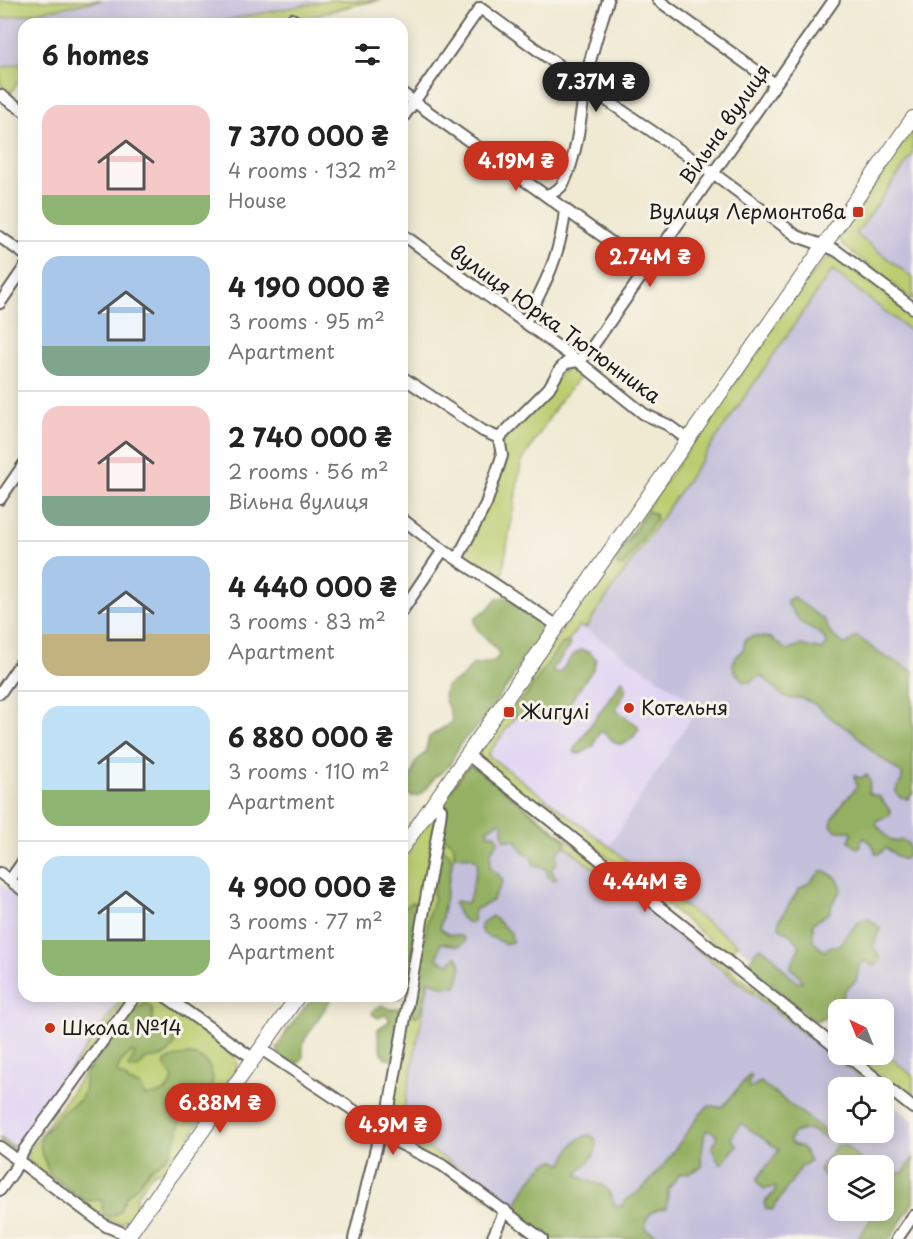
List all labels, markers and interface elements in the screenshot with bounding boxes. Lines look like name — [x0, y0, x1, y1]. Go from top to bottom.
text: 6 homes — [42, 35, 149, 74]
icon: filters — [351, 38, 384, 71]
street label: Вільна вулиця — [671, 57, 777, 190]
pin: 7.37M ₴ — [541, 62, 651, 113]
text: 7.37M ₴ — [557, 66, 635, 96]
text: 7 370 000 ₴ — [228, 116, 389, 155]
icon: home — [90, 129, 162, 201]
pin: 4.19M ₴ — [461, 141, 571, 192]
text: 4.19M ₴ — [478, 145, 554, 175]
text: 4 rooms · 132 m² — [228, 155, 397, 185]
text: House — [228, 185, 287, 215]
place label: Вулиця Лєрмонтова — [648, 196, 847, 226]
marker: Вулиця Лєрмонтова — [851, 205, 865, 219]
street label: вулиця Юрка Тютюнника — [444, 236, 668, 410]
pin: 2.74M ₴ — [595, 237, 705, 288]
text: 2.74M ₴ — [609, 241, 691, 271]
text: 4 190 000 ₴ — [228, 267, 390, 306]
icon: home — [90, 280, 162, 352]
text: 3 rooms · 95 m² — [228, 306, 385, 336]
text: Apartment — [228, 336, 335, 366]
text: 2 740 000 ₴ — [228, 417, 392, 456]
icon: home — [90, 430, 162, 502]
text: 2 rooms · 56 m² — [228, 456, 389, 486]
text: Вільна вулиця — [228, 486, 369, 516]
text: 4 440 000 ₴ — [228, 567, 397, 606]
icon: home — [90, 580, 162, 652]
text: 3 rooms · 83 m² — [228, 606, 386, 636]
text: Apartment — [228, 636, 335, 666]
place label: Котельня — [641, 692, 728, 722]
place label: Жигулі — [520, 696, 589, 726]
marker: Котельня — [622, 701, 636, 715]
marker: Жигулі — [502, 705, 516, 719]
text: 6 880 000 ₴ — [228, 717, 393, 756]
icon: home — [90, 730, 162, 802]
text: 3 rooms · 110 m² — [228, 756, 390, 786]
text: Apartment — [228, 786, 335, 816]
pin: 4.44M ₴ — [590, 862, 700, 913]
text: 4.44M ₴ — [603, 866, 687, 896]
text: 4 900 000 ₴ — [228, 867, 396, 906]
icon: home — [90, 880, 162, 952]
text: 3 rooms · 77 m² — [228, 906, 383, 936]
text: Apartment — [228, 936, 335, 966]
north arrow — [828, 999, 894, 1065]
map controls — [828, 999, 894, 1221]
place label: Школа №14 — [62, 1012, 182, 1042]
marker: Школа №14 — [43, 1021, 57, 1035]
button: locate — [828, 1077, 894, 1143]
pin: 6.88M ₴ — [165, 1083, 275, 1134]
text: 6.88M ₴ — [179, 1087, 261, 1117]
pin: 4.9M ₴ — [344, 1105, 442, 1156]
text: 4.9M ₴ — [359, 1109, 427, 1139]
button: layers — [828, 1155, 894, 1221]

